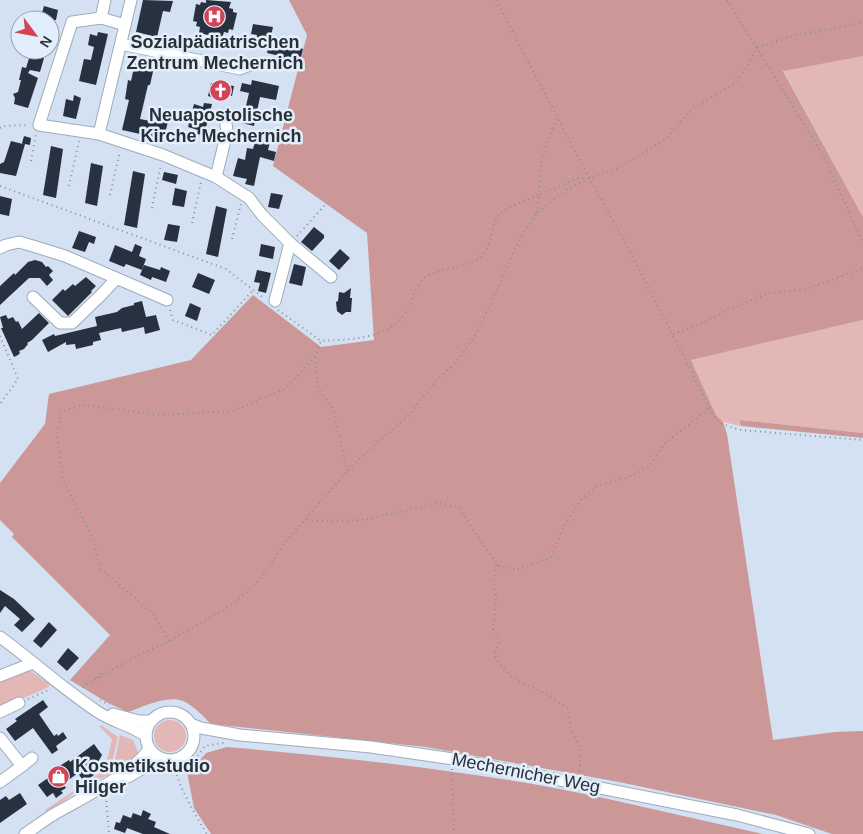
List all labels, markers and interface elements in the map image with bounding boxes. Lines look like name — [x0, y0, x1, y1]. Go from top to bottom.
hospital icon: Sozialpädiatrischen Zentrum Mechernich — [203, 5, 227, 29]
north arrow — [10, 10, 60, 60]
place label: Sozialpädiatrischen Zentrum Mechernich — [126, 32, 304, 73]
text: N — [37, 33, 55, 50]
church icon: Neuapostolische Kirche Mechernich — [209, 78, 233, 102]
place label: Neuapostolische Kirche Mechernich — [140, 105, 302, 146]
street label: Mechernicher Weg — [450, 749, 602, 797]
place label: Kosmetikstudio Hilger — [75, 756, 210, 797]
shop icon: Kosmetikstudio Hilger — [47, 764, 71, 788]

